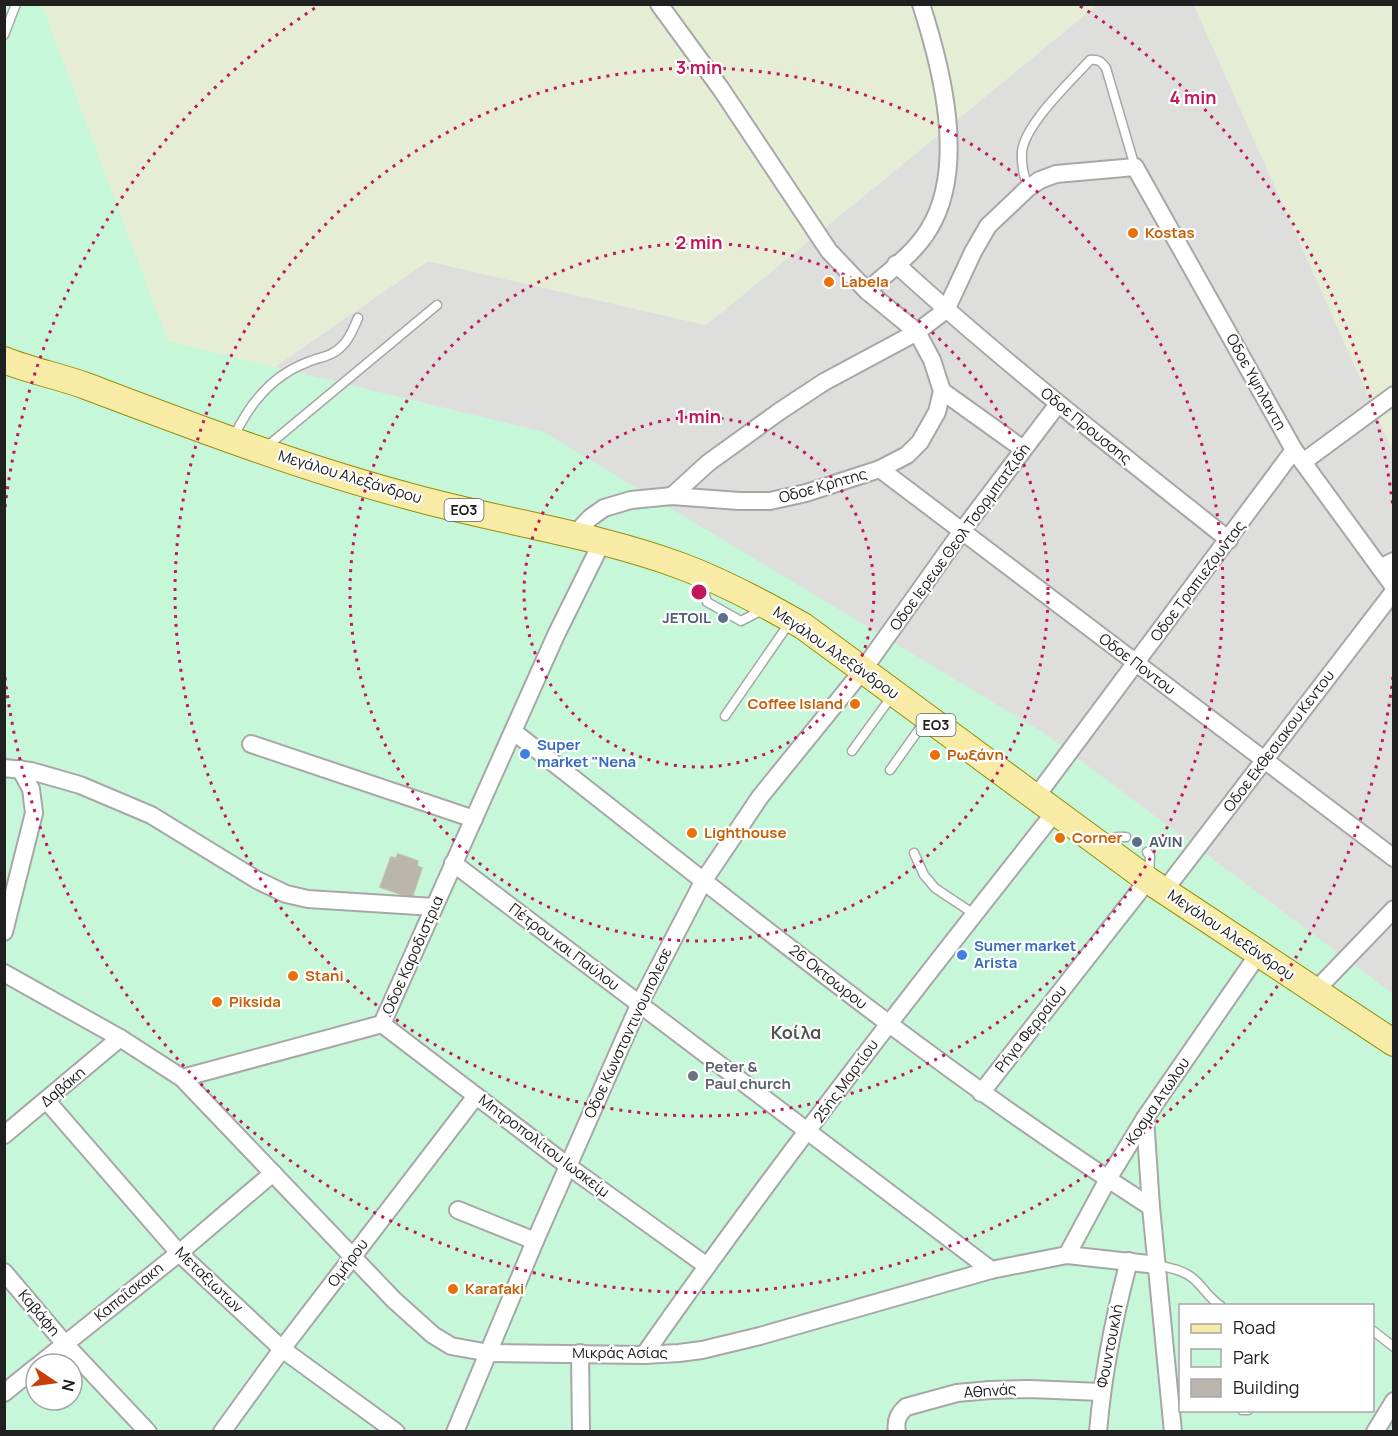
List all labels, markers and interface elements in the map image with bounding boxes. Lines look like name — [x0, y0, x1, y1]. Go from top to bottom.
text: 3 min — [676, 55, 722, 79]
text: 4 min — [1169, 85, 1217, 109]
place label: Kostas — [1145, 222, 1195, 243]
marker: Kostas — [1126, 226, 1140, 240]
text: 2 min — [676, 230, 722, 254]
place label: Labela — [841, 271, 889, 292]
marker: Labela — [822, 275, 836, 289]
street label: Oδοε Υψηλαντη — [1221, 330, 1292, 434]
street label: Oδοε Προυσσης — [1036, 382, 1136, 469]
text: 1 min — [677, 404, 721, 428]
street label: Oδοε Ιερεωε Θεολ Τσορμπατζιδη — [884, 439, 1035, 635]
street label: Μεγάλου Αλεξάνδρου — [276, 445, 425, 508]
street label: Oδοε Κρητης — [776, 463, 869, 508]
road number: ΕΟ3 — [444, 499, 484, 521]
street label: Oδοε Τραπιεζουντας — [1145, 516, 1250, 645]
centre of rings — [689, 582, 709, 602]
street label: Μεγάλου Αλεξάνδρου — [769, 601, 903, 704]
place label: JETOIL — [662, 607, 711, 628]
marker: JETOIL — [716, 611, 730, 625]
street label: Oδοε Ποντου — [1095, 628, 1180, 699]
street label: Oδοε Εκθεσιακου Κεντου — [1218, 665, 1339, 816]
place label: Coffee Island — [747, 693, 843, 714]
marker: Coffee Island — [848, 697, 862, 711]
road number: ΕΟ3 — [916, 714, 956, 736]
place label: Super market "Nena — [537, 734, 636, 772]
place label: Ρωξάνη — [947, 744, 1004, 765]
marker: Super market "Nena — [518, 747, 532, 761]
marker: Ρωξάνη — [928, 748, 942, 762]
place label: Lighthouse — [704, 822, 787, 843]
marker: Lighthouse — [685, 826, 699, 840]
place label: Corner — [1072, 827, 1123, 848]
marker: Corner — [1053, 831, 1067, 845]
place label: AVIN — [1149, 831, 1183, 852]
marker: AVIN — [1130, 835, 1144, 849]
street label: Μεγάλου Αλεξάνδρου — [1164, 884, 1299, 985]
street label: Oδοε Καροδιστρια — [377, 892, 448, 1017]
street label: Πέτρου και Παύλου — [505, 898, 624, 995]
place label: Sumer market Arista — [974, 935, 1076, 973]
street label: 26 Οκτοωρου — [785, 939, 872, 1014]
street label: Oδοε Κωνσταντινουπολεσε — [579, 943, 677, 1122]
marker: Sumer market Arista — [955, 948, 969, 962]
place label: Stani — [305, 965, 344, 986]
marker: Stani — [286, 969, 300, 983]
street label: Ρήγα Φερραίου — [990, 981, 1071, 1077]
place label: Piksida — [229, 991, 281, 1012]
marker: Piksida — [210, 995, 224, 1009]
district label: Κοίλα — [771, 1020, 821, 1044]
street label: 25ης Μαρτίου — [808, 1035, 883, 1127]
street label: Κοσμα Ατωλου — [1121, 1053, 1194, 1148]
place label: Peter & Paul church — [705, 1056, 791, 1094]
street label: Δαβάκη — [36, 1062, 90, 1112]
marker: Peter & Paul church — [686, 1069, 700, 1083]
street label: Μητροπολίτου Ιωακείμ — [474, 1089, 614, 1202]
street label: Ομήρου — [323, 1234, 373, 1291]
street label: Μεταξιωτων — [171, 1242, 248, 1318]
street label: Καπαΐσκακη — [90, 1257, 168, 1326]
place label: Karafaki — [465, 1278, 524, 1299]
marker: Karafaki — [446, 1282, 460, 1296]
street label: Καβάφη — [14, 1285, 65, 1341]
street label: Φουντουκλή — [1091, 1302, 1128, 1390]
legend — [1179, 1304, 1374, 1412]
text: Road — [1233, 1315, 1276, 1339]
street label: Μικράς Ασίας — [572, 1342, 668, 1363]
text: Park — [1233, 1345, 1270, 1369]
north arrow — [24, 1352, 84, 1412]
text: Building — [1233, 1375, 1299, 1399]
text: N — [57, 1377, 81, 1393]
street label: Αθηνάς — [963, 1378, 1017, 1403]

